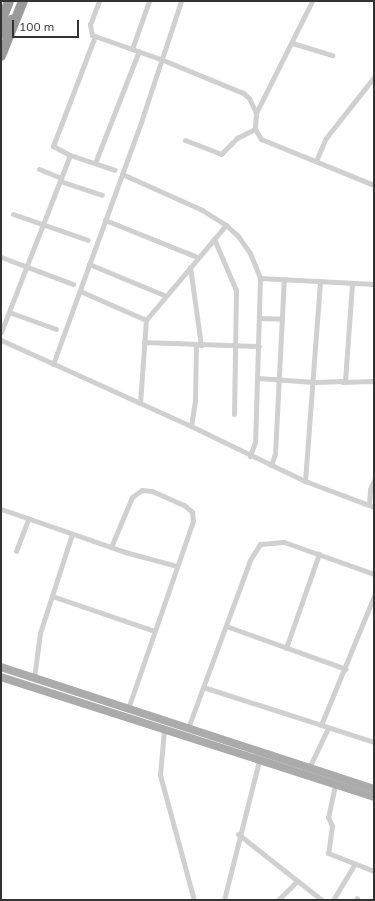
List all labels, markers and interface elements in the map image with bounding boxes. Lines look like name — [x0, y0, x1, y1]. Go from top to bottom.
scale bar — [14, 12, 81, 38]
text: 100 m — [19, 19, 54, 34]

